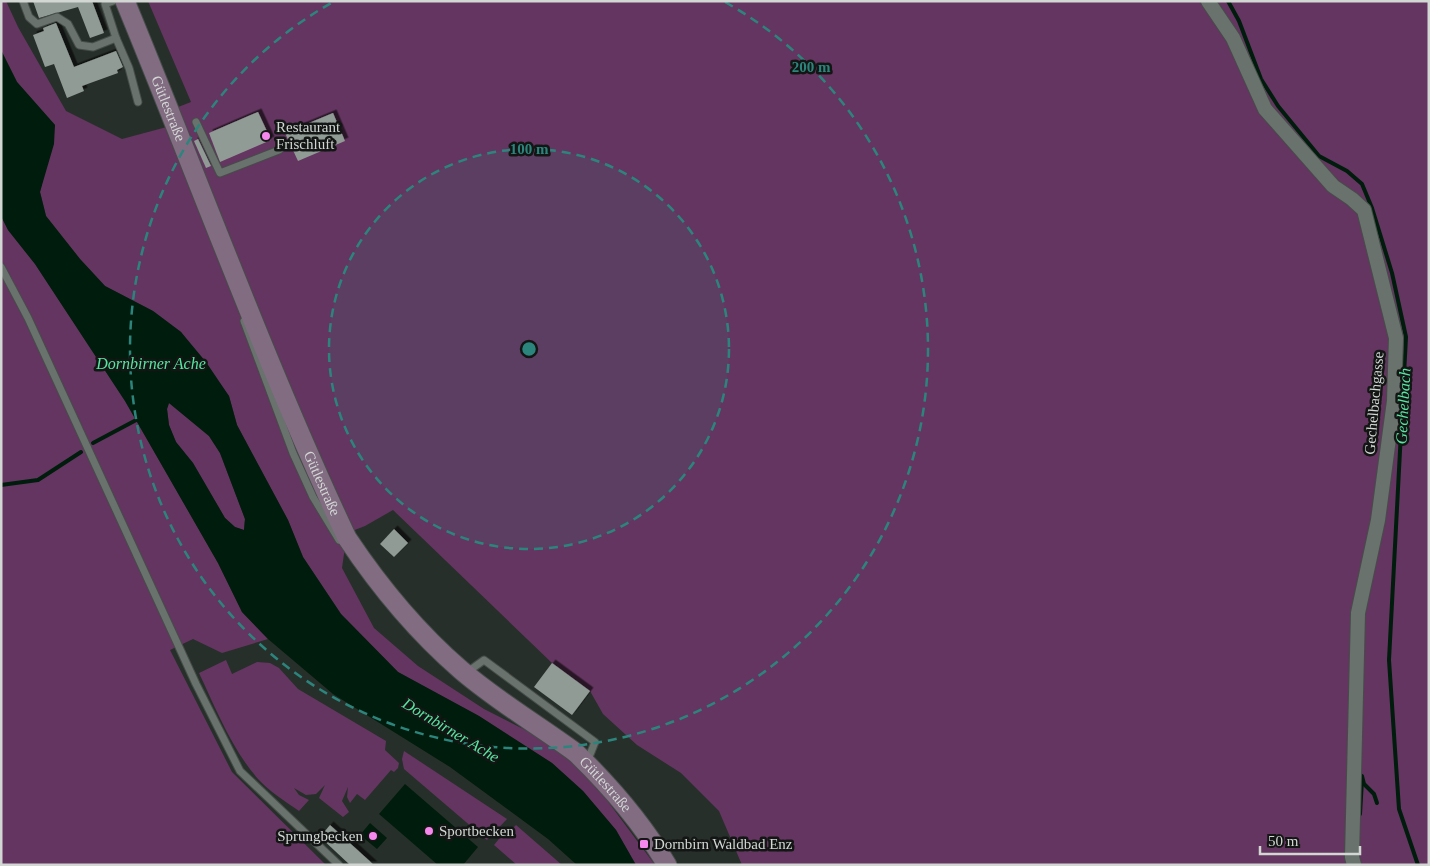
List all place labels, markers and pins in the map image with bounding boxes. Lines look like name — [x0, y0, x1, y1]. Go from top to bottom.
place label: Restaurant Frischluft — [276, 119, 341, 152]
marker: Restaurant Frischluft — [260, 130, 272, 142]
centre of rings — [520, 340, 538, 358]
place label: Sportbecken — [439, 823, 514, 839]
marker: Sportbecken — [423, 825, 435, 837]
place label: Sprungbecken — [277, 828, 363, 844]
marker: Sprungbecken — [367, 830, 379, 842]
place label: Dornbirn Waldbad Enz — [654, 836, 793, 852]
marker: Dornbirn Waldbad Enz — [638, 838, 650, 850]

